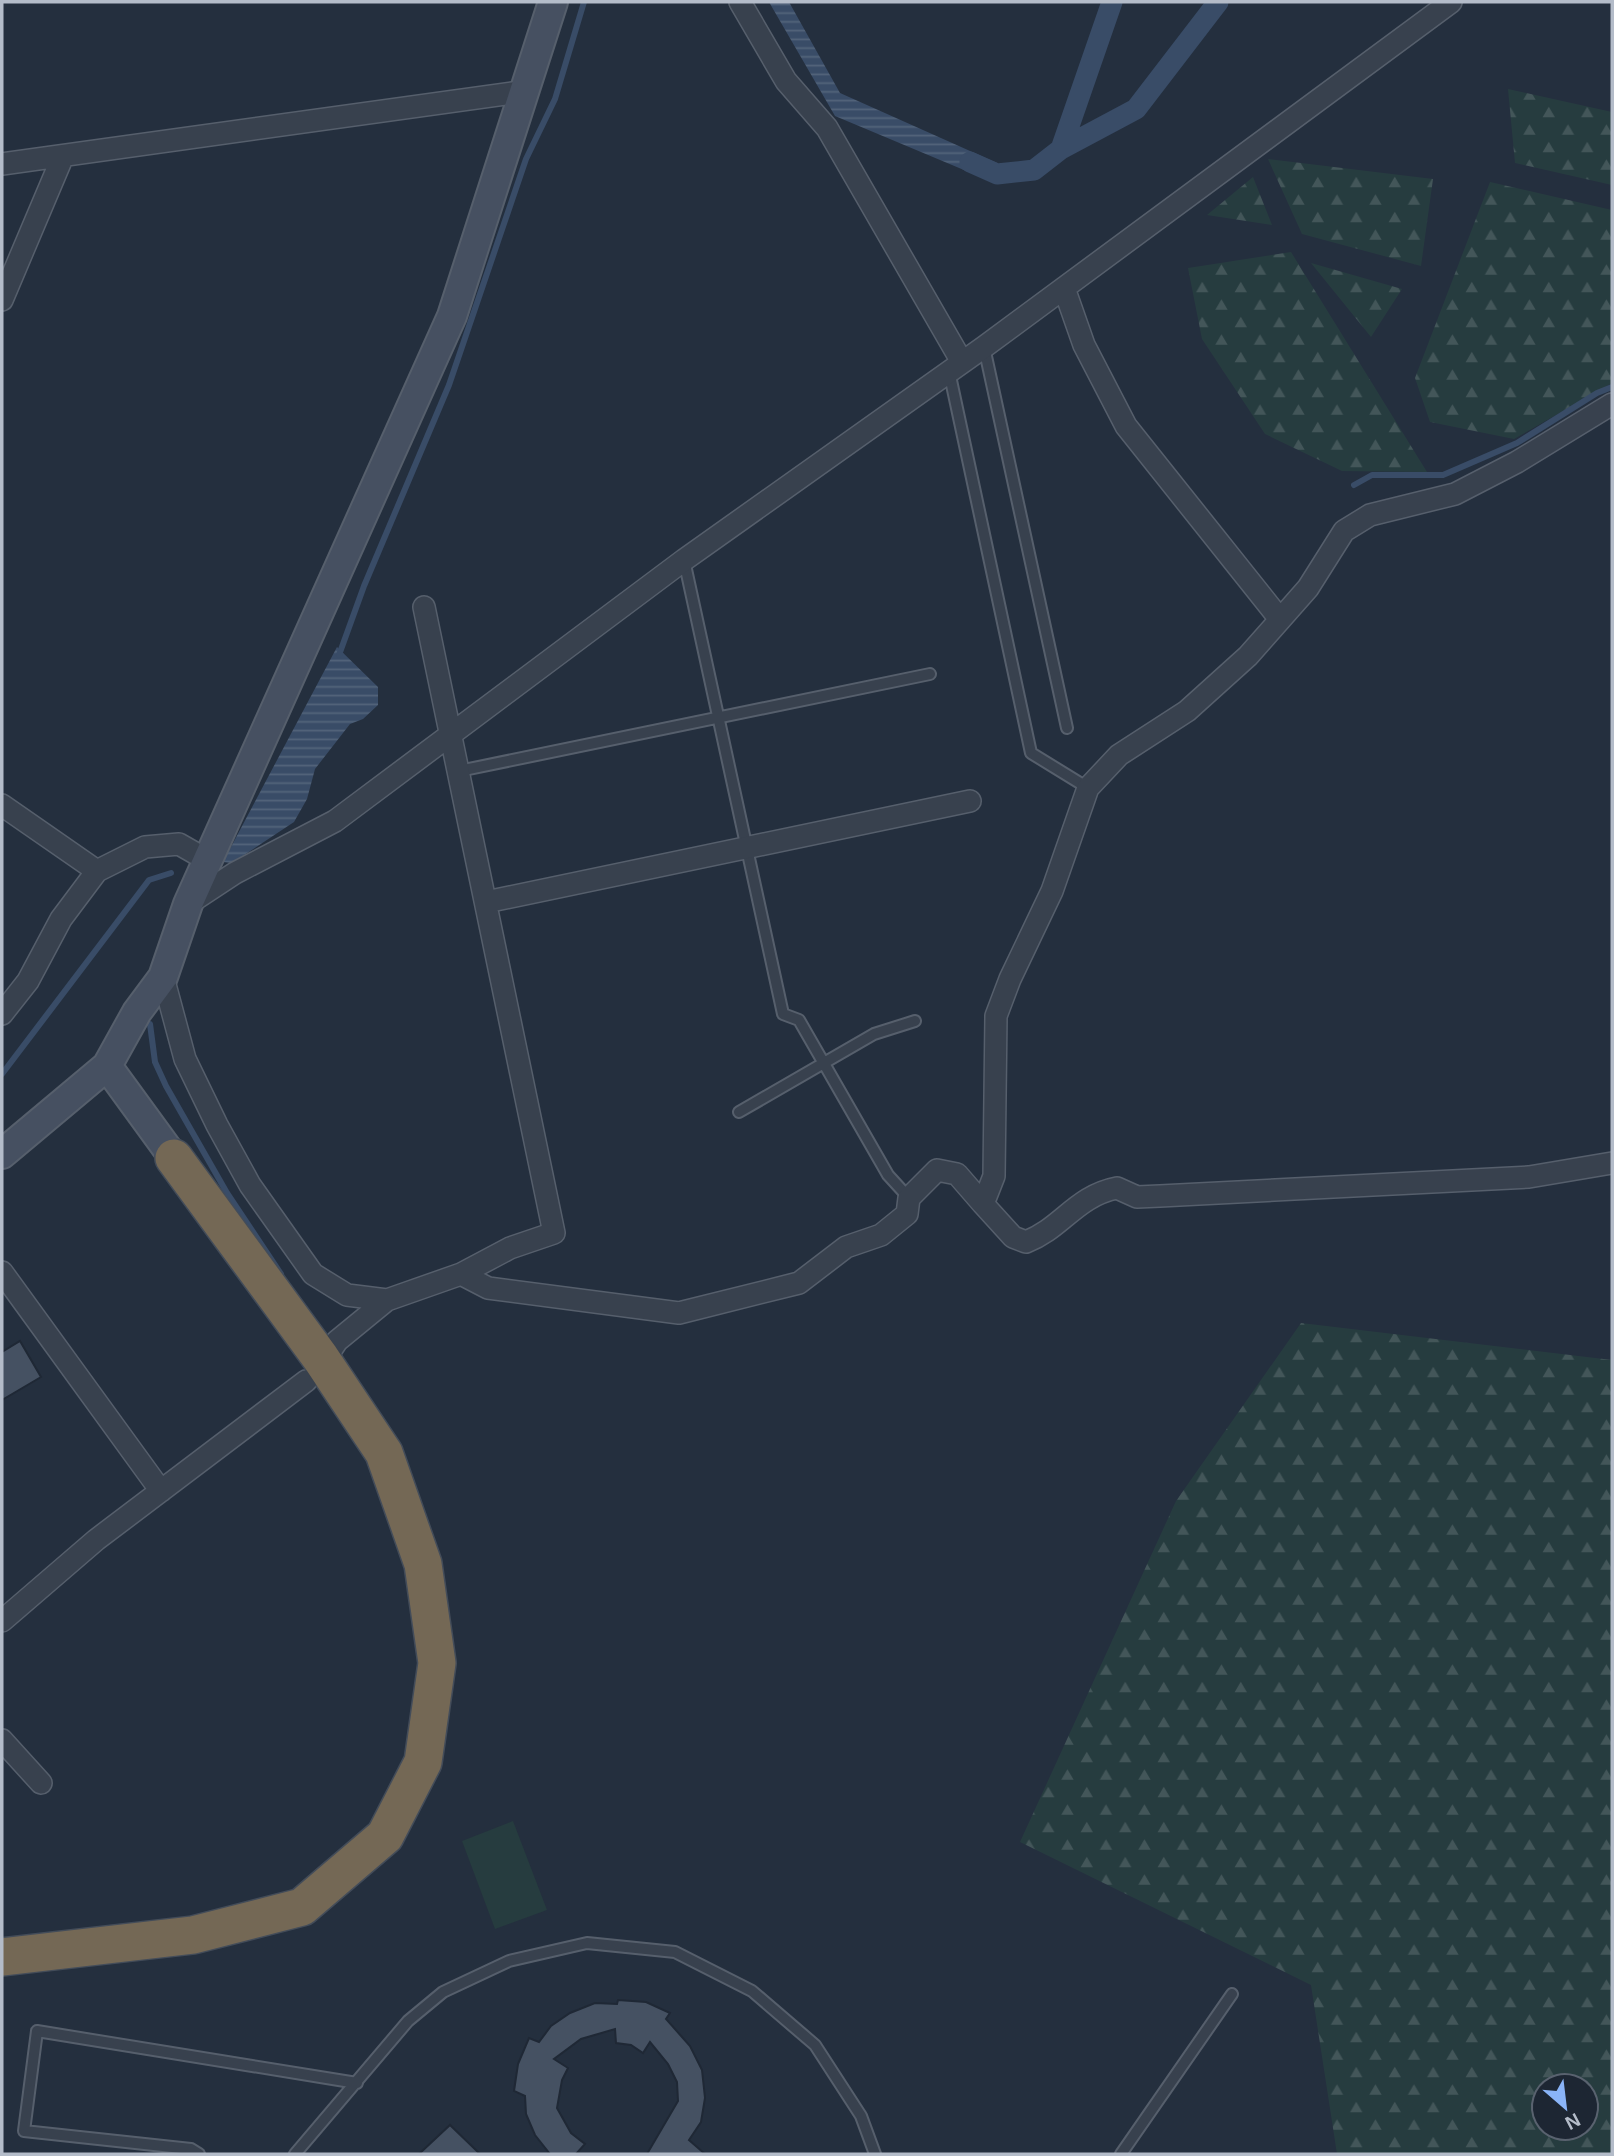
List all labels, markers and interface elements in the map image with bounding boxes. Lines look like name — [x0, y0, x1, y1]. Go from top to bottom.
north arrow — [1530, 2072, 1600, 2142]
text: N — [1562, 2109, 1584, 2134]

